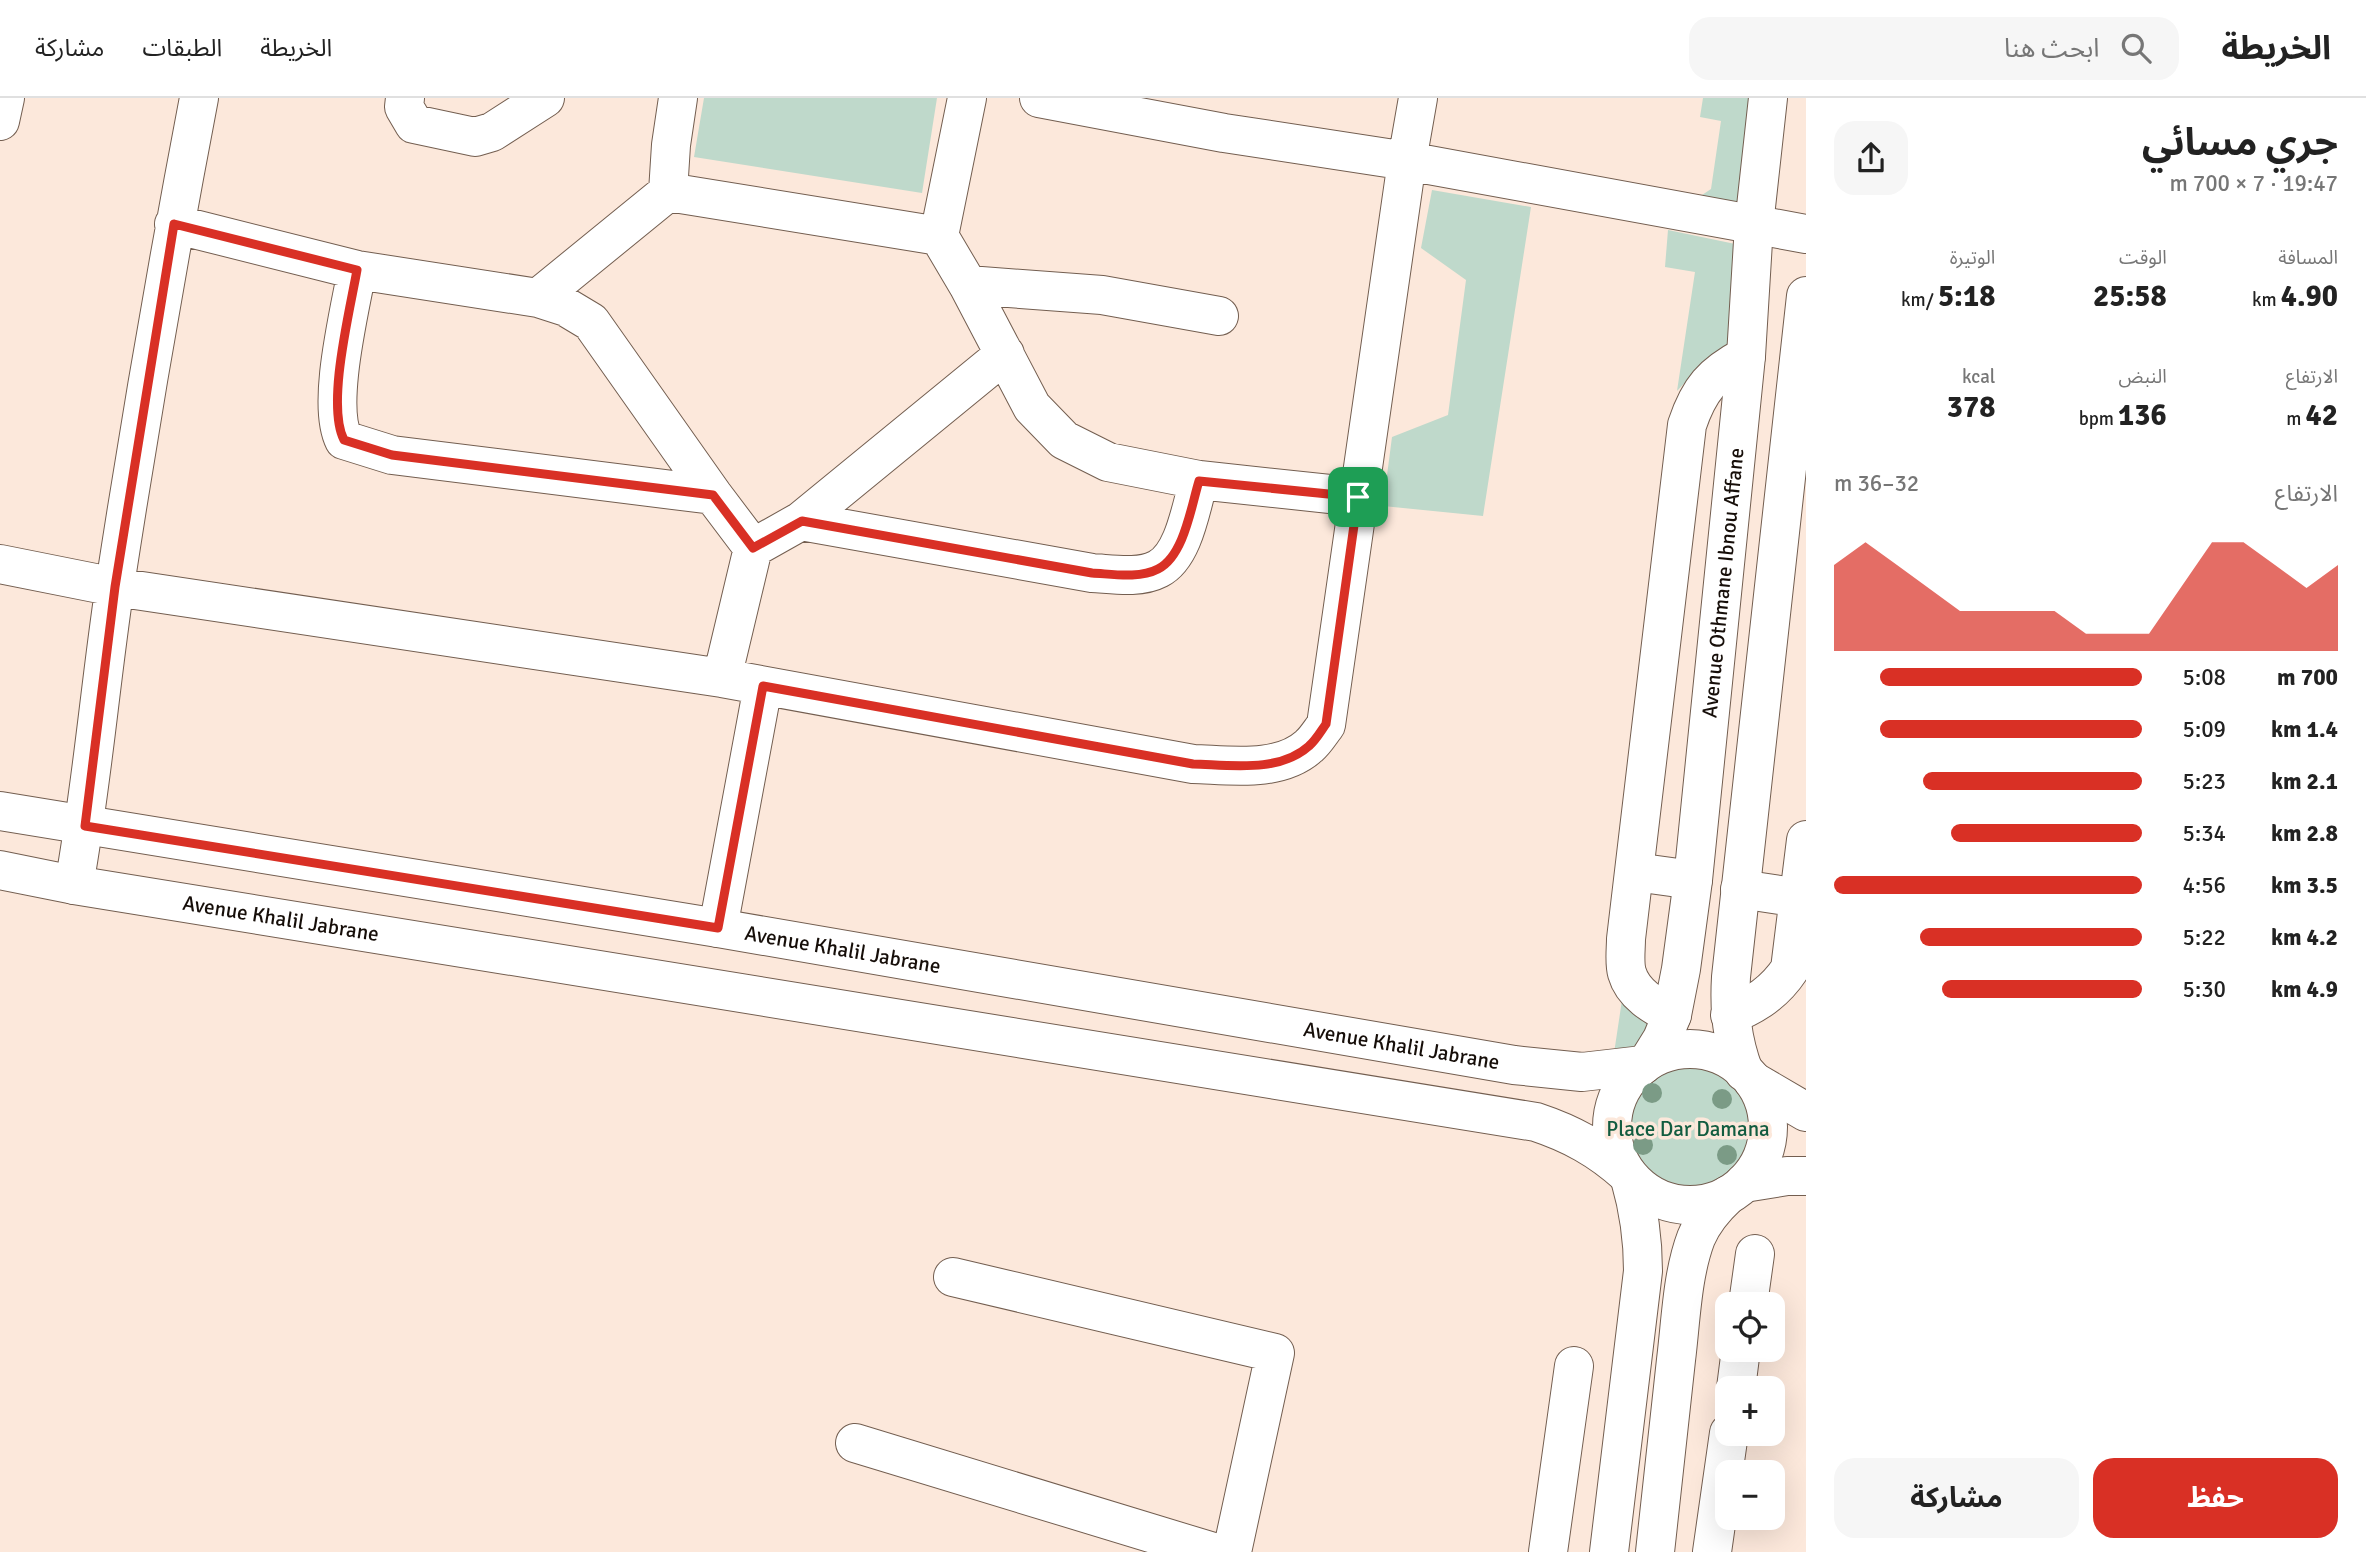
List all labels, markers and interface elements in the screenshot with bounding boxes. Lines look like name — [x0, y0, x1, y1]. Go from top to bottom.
search box — [1689, 17, 2179, 80]
text: الخريطة — [2221, 28, 2331, 69]
icon: search — [2117, 29, 2155, 67]
text: مشاركة — [35, 33, 104, 63]
text: الطبقات — [142, 33, 222, 63]
text: الخريطة — [260, 33, 332, 63]
text: ابحث هنا — [2004, 33, 2099, 65]
text: جري مسائي — [2142, 119, 2338, 166]
button: share — [1834, 121, 1908, 195]
text: 19:47 · 7 × 700 m — [2169, 169, 2338, 198]
text: الوتيرة — [1950, 246, 1995, 270]
text: الوقت — [2119, 246, 2167, 270]
text: المسافة — [2278, 246, 2338, 270]
text: 5:18 — [1938, 278, 1995, 315]
text: 25:58 — [2093, 278, 2167, 315]
text: 4.90 — [2281, 278, 2338, 315]
text: /km — [1901, 288, 1938, 312]
text: km — [2252, 288, 2281, 312]
text: kcal — [1962, 365, 1995, 389]
text: النبض — [2118, 365, 2167, 389]
text: الارتفاع — [2286, 365, 2338, 389]
text: 378 — [1947, 389, 1995, 426]
text: 136 — [2118, 397, 2167, 434]
text: 42 — [2306, 397, 2338, 434]
text: bpm — [2079, 407, 2118, 431]
text: m — [2286, 407, 2306, 431]
street label: Avenue Othmane Ibnou Affane — [1696, 447, 1750, 719]
pin — [1328, 467, 1388, 527]
text: 32–36 m — [1834, 469, 1919, 498]
icon: arrive — [1339, 478, 1377, 516]
text: الارتفاع — [2275, 479, 2338, 508]
text: 5:08 — [2183, 663, 2226, 692]
text: 700 m — [2277, 663, 2338, 692]
text: 5:09 — [2183, 715, 2226, 744]
text: 1.4 km — [2271, 715, 2338, 744]
text: 5:23 — [2183, 767, 2226, 796]
text: 2.1 km — [2271, 767, 2338, 796]
text: 5:34 — [2183, 819, 2226, 848]
text: 2.8 km — [2271, 819, 2338, 848]
text: 4:56 — [2183, 871, 2226, 900]
text: 3.5 km — [2271, 871, 2338, 900]
street label: Avenue Khalil Jabrane — [181, 890, 381, 947]
street label: Avenue Khalil Jabrane — [743, 920, 943, 979]
text: 5:22 — [2183, 923, 2226, 952]
text: 4.2 km — [2271, 923, 2338, 952]
text: 5:30 — [2183, 975, 2226, 1004]
text: 4.9 km — [2271, 975, 2338, 1004]
street label: Avenue Khalil Jabrane — [1302, 1016, 1501, 1075]
park label: Place Dar Damana — [1606, 1116, 1770, 1142]
map controls — [1715, 1292, 1785, 1530]
button: locate — [1715, 1292, 1785, 1362]
button: + — [1715, 1376, 1785, 1446]
button: مشاركة — [1834, 1458, 2079, 1538]
button: حفظ — [2093, 1458, 2338, 1538]
button: − — [1715, 1460, 1785, 1530]

